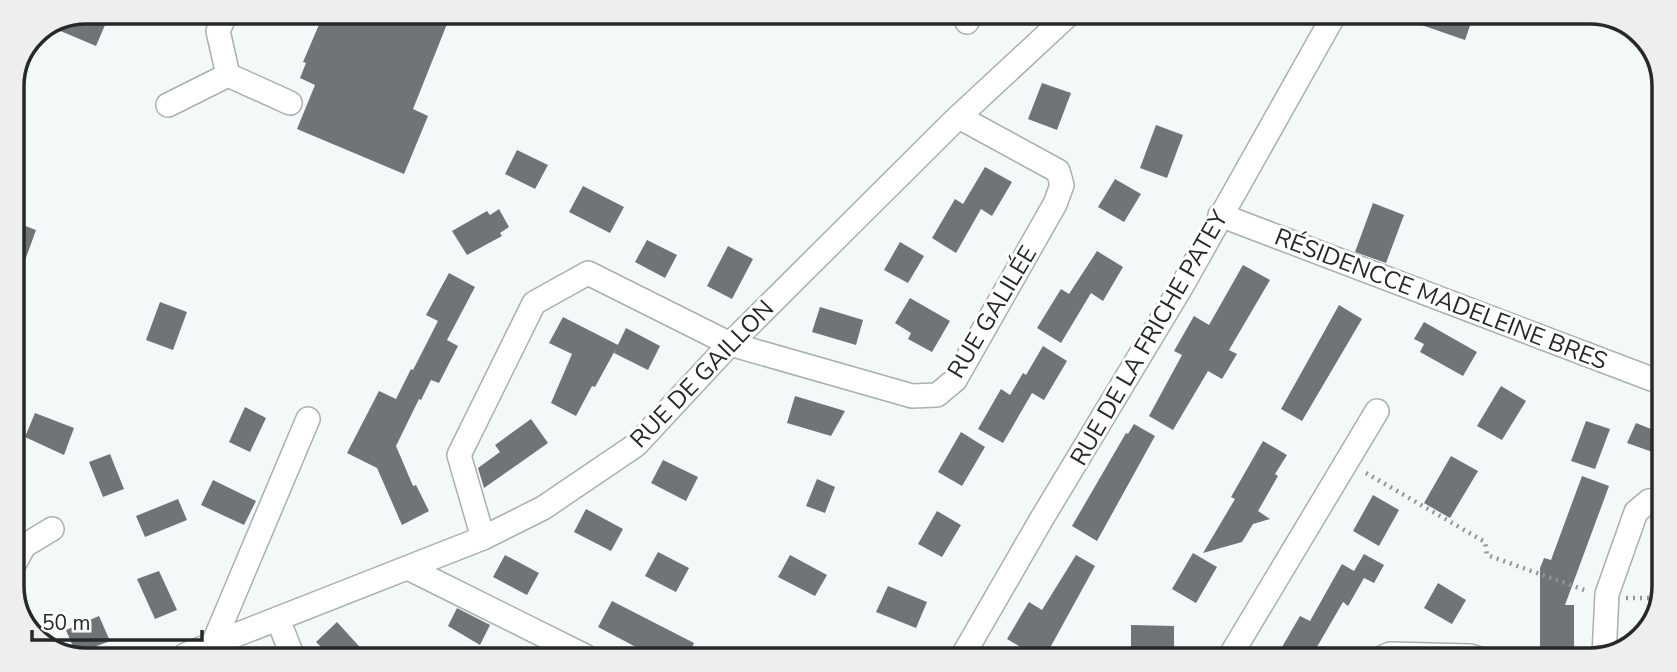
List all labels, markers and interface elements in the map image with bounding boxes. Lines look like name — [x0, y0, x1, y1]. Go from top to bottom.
street label: RUE DE LA FRICHE PATEY — [1063, 204, 1236, 471]
street label: RÉSIDENCCE MADELEINE BRES — [1270, 221, 1612, 377]
street label: RUE GALILÉE — [940, 240, 1044, 384]
street label: RUE DE GAILLON — [623, 293, 781, 455]
scale bar — [32, 598, 201, 642]
text: 50 m — [42, 609, 91, 637]

